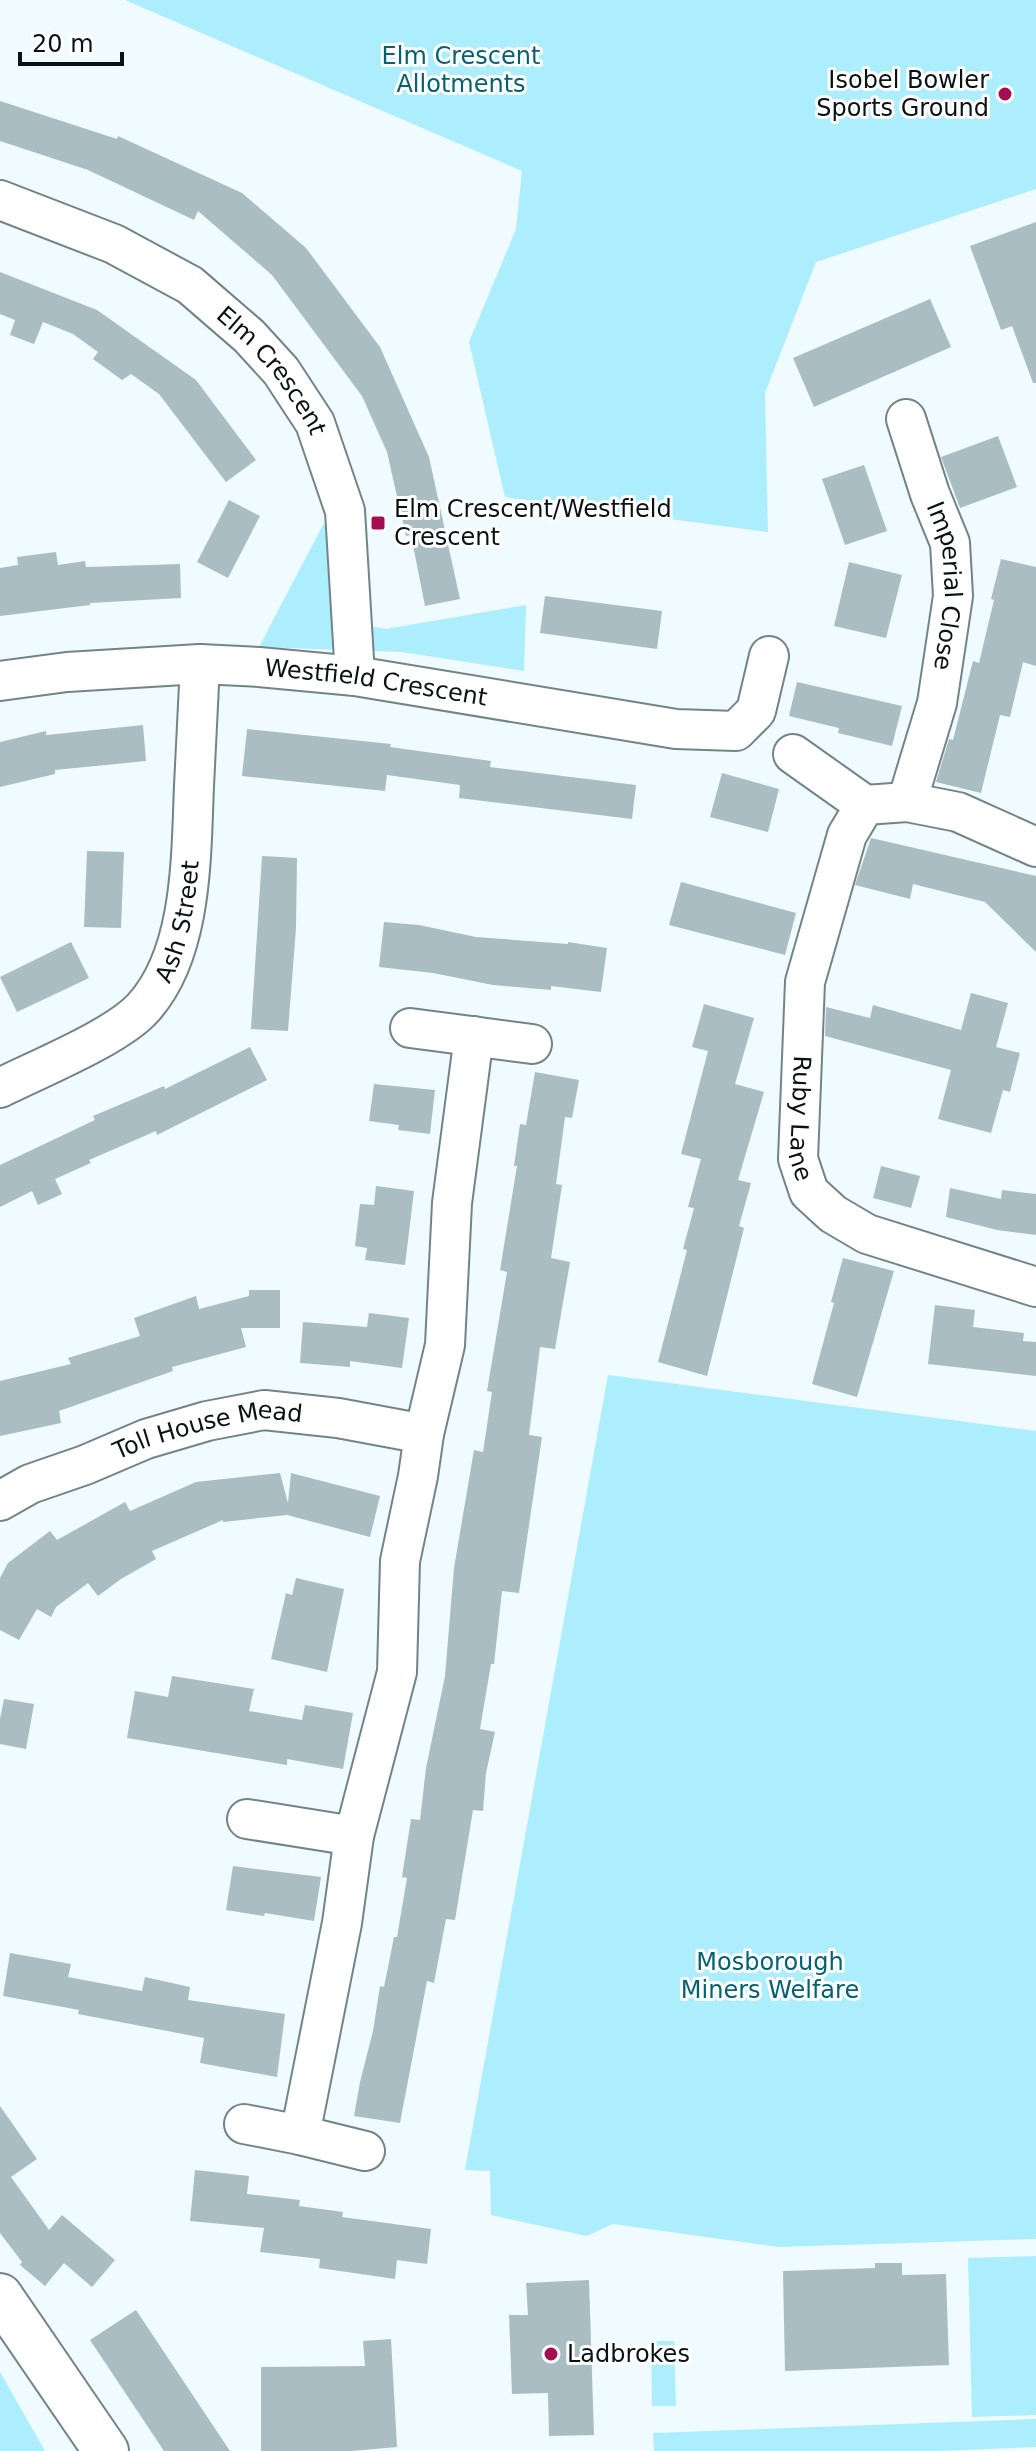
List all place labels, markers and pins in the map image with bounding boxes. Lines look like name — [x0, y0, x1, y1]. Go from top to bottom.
place label: Isobel Bowler Sports Ground — [816, 66, 989, 122]
marker: Isobel Bowler Sports Ground — [996, 85, 1014, 103]
place label: Elm Crescent/Westfield Crescent — [394, 495, 672, 551]
marker: Elm Crescent/Westfield Crescent — [369, 514, 387, 532]
place label: Ladbrokes — [567, 2340, 690, 2368]
marker: Ladbrokes — [542, 2345, 560, 2363]

